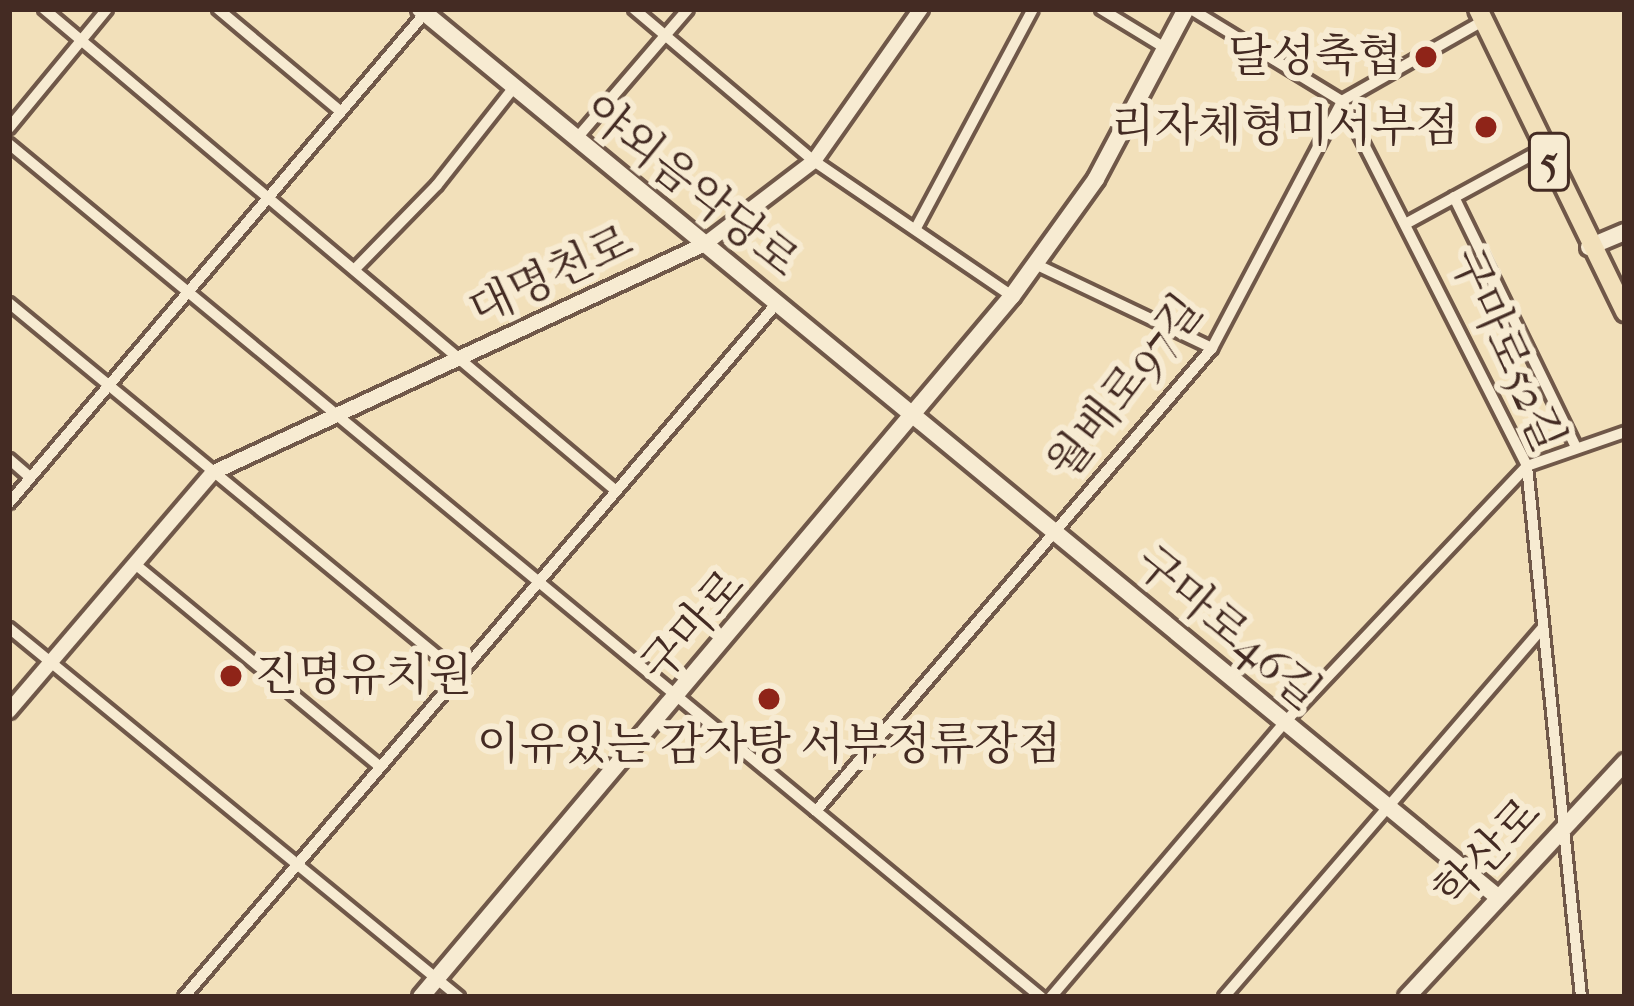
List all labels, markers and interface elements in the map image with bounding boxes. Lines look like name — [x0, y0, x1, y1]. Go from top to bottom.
place label: 달성축협 — [1228, 30, 1402, 84]
marker: 달성축협 — [1413, 44, 1439, 70]
street label: 야외음악당로 — [573, 83, 809, 289]
place label: 리자체형미서부점 — [1111, 100, 1459, 154]
marker: 리자체형미서부점 — [1470, 111, 1502, 143]
road number: 5 — [1525, 126, 1573, 198]
street label: 대명천로 — [461, 215, 641, 337]
street label: 구마로52길 — [1438, 240, 1576, 460]
street label: 월배로97길 — [1036, 284, 1214, 490]
street label: 구마로46길 — [1125, 535, 1331, 721]
street label: 구마로 — [630, 559, 756, 693]
place label: 진명유치원 — [255, 649, 472, 703]
marker: 진명유치원 — [218, 663, 244, 689]
marker: 이유있는 감자탕 서부정류장점 — [756, 686, 782, 712]
place label: 이유있는 감자탕 서부정류장점 — [477, 718, 1061, 772]
street label: 학산로 — [1424, 787, 1552, 919]

